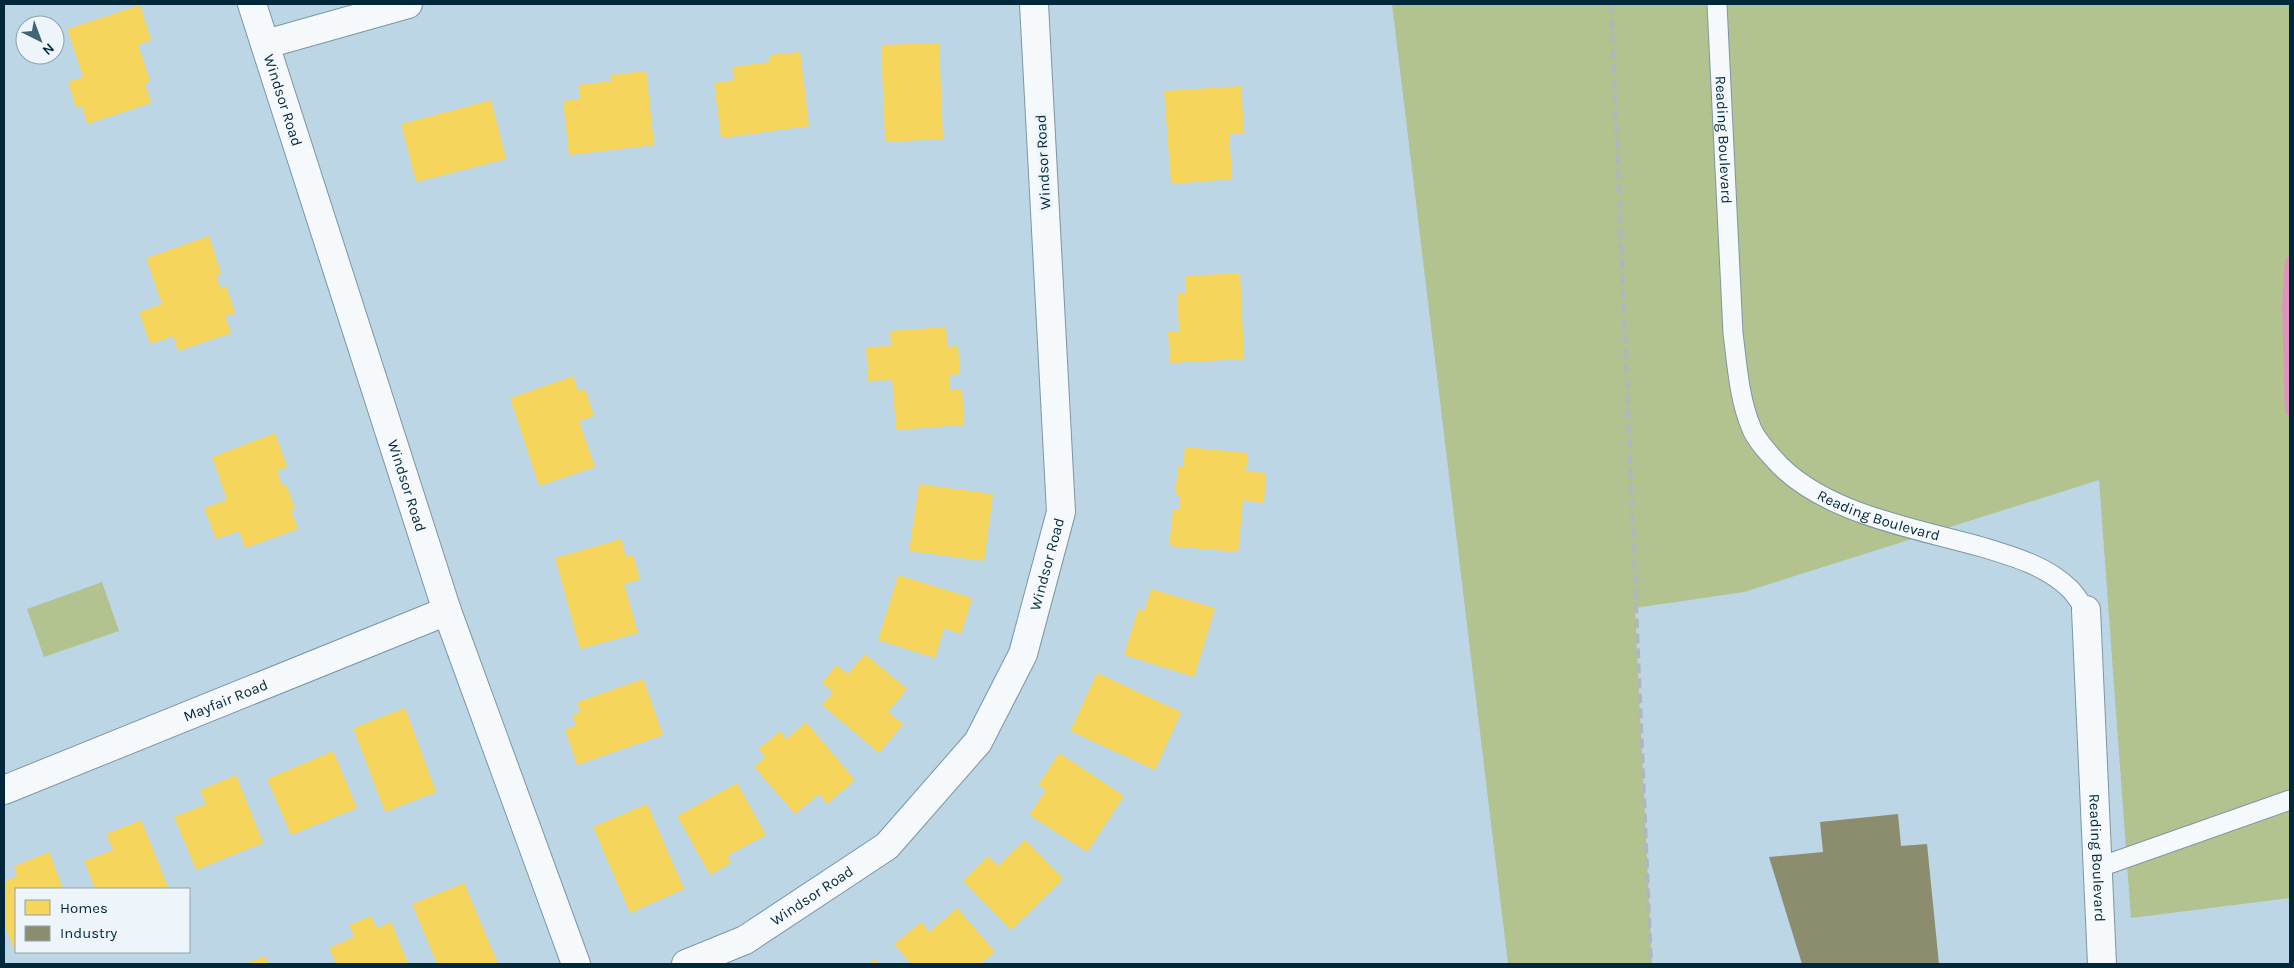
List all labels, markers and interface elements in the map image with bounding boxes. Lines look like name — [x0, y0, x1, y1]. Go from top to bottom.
north arrow — [15, 15, 65, 65]
text: N — [39, 40, 58, 59]
street label: Windsor Road — [260, 52, 306, 148]
street label: Reading Boulevard — [1712, 75, 1736, 204]
street label: Windsor Road — [1032, 114, 1054, 210]
street label: Windsor Road — [384, 438, 430, 534]
street label: Reading Boulevard — [1814, 486, 1942, 545]
street label: Windsor Road — [1026, 516, 1068, 613]
street label: Mayfair Road — [181, 675, 270, 726]
street label: Reading Boulevard — [2085, 793, 2109, 922]
street label: Windsor Road — [767, 862, 857, 930]
legend — [15, 888, 190, 953]
text: Homes — [60, 899, 108, 917]
text: Industry — [60, 924, 117, 942]

